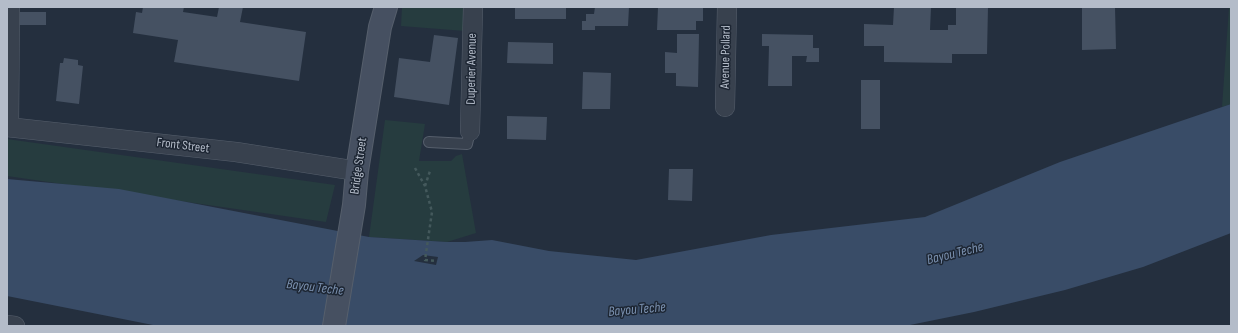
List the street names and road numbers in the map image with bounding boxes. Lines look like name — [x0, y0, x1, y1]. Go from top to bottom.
street label: Avenue Pollard — [718, 25, 734, 89]
street label: Duperier Avenue — [464, 33, 480, 105]
street label: Front Street — [156, 135, 210, 157]
street label: Bridge Street — [347, 137, 371, 195]

